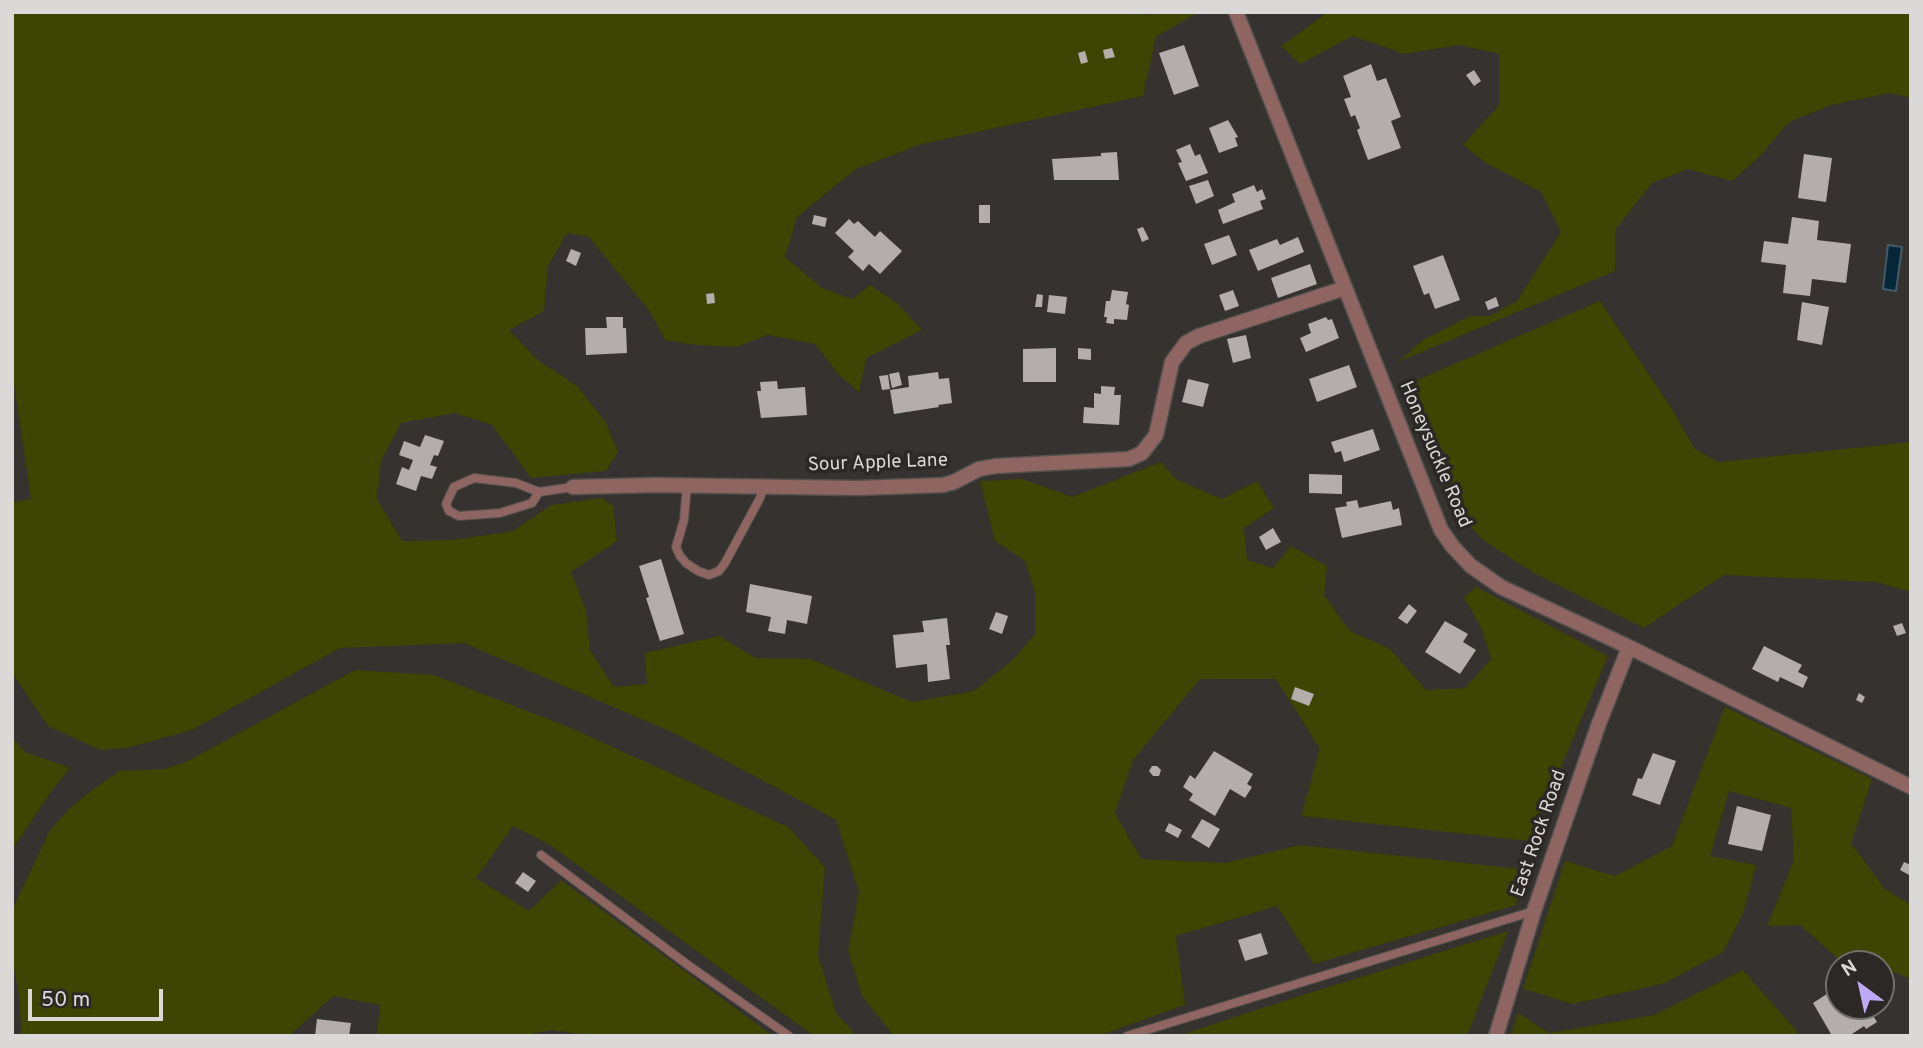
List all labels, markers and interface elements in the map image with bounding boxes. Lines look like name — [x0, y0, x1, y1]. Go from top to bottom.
street label: Honeysuckle Road — [1393, 378, 1475, 532]
street label: Sour Apple Lane — [807, 450, 949, 478]
street label: East Rock Road — [1508, 768, 1572, 900]
north arrow — [1825, 950, 1895, 1020]
text: N — [1837, 955, 1862, 983]
scale bar — [32, 974, 166, 1018]
text: 50 m — [41, 987, 90, 1014]

